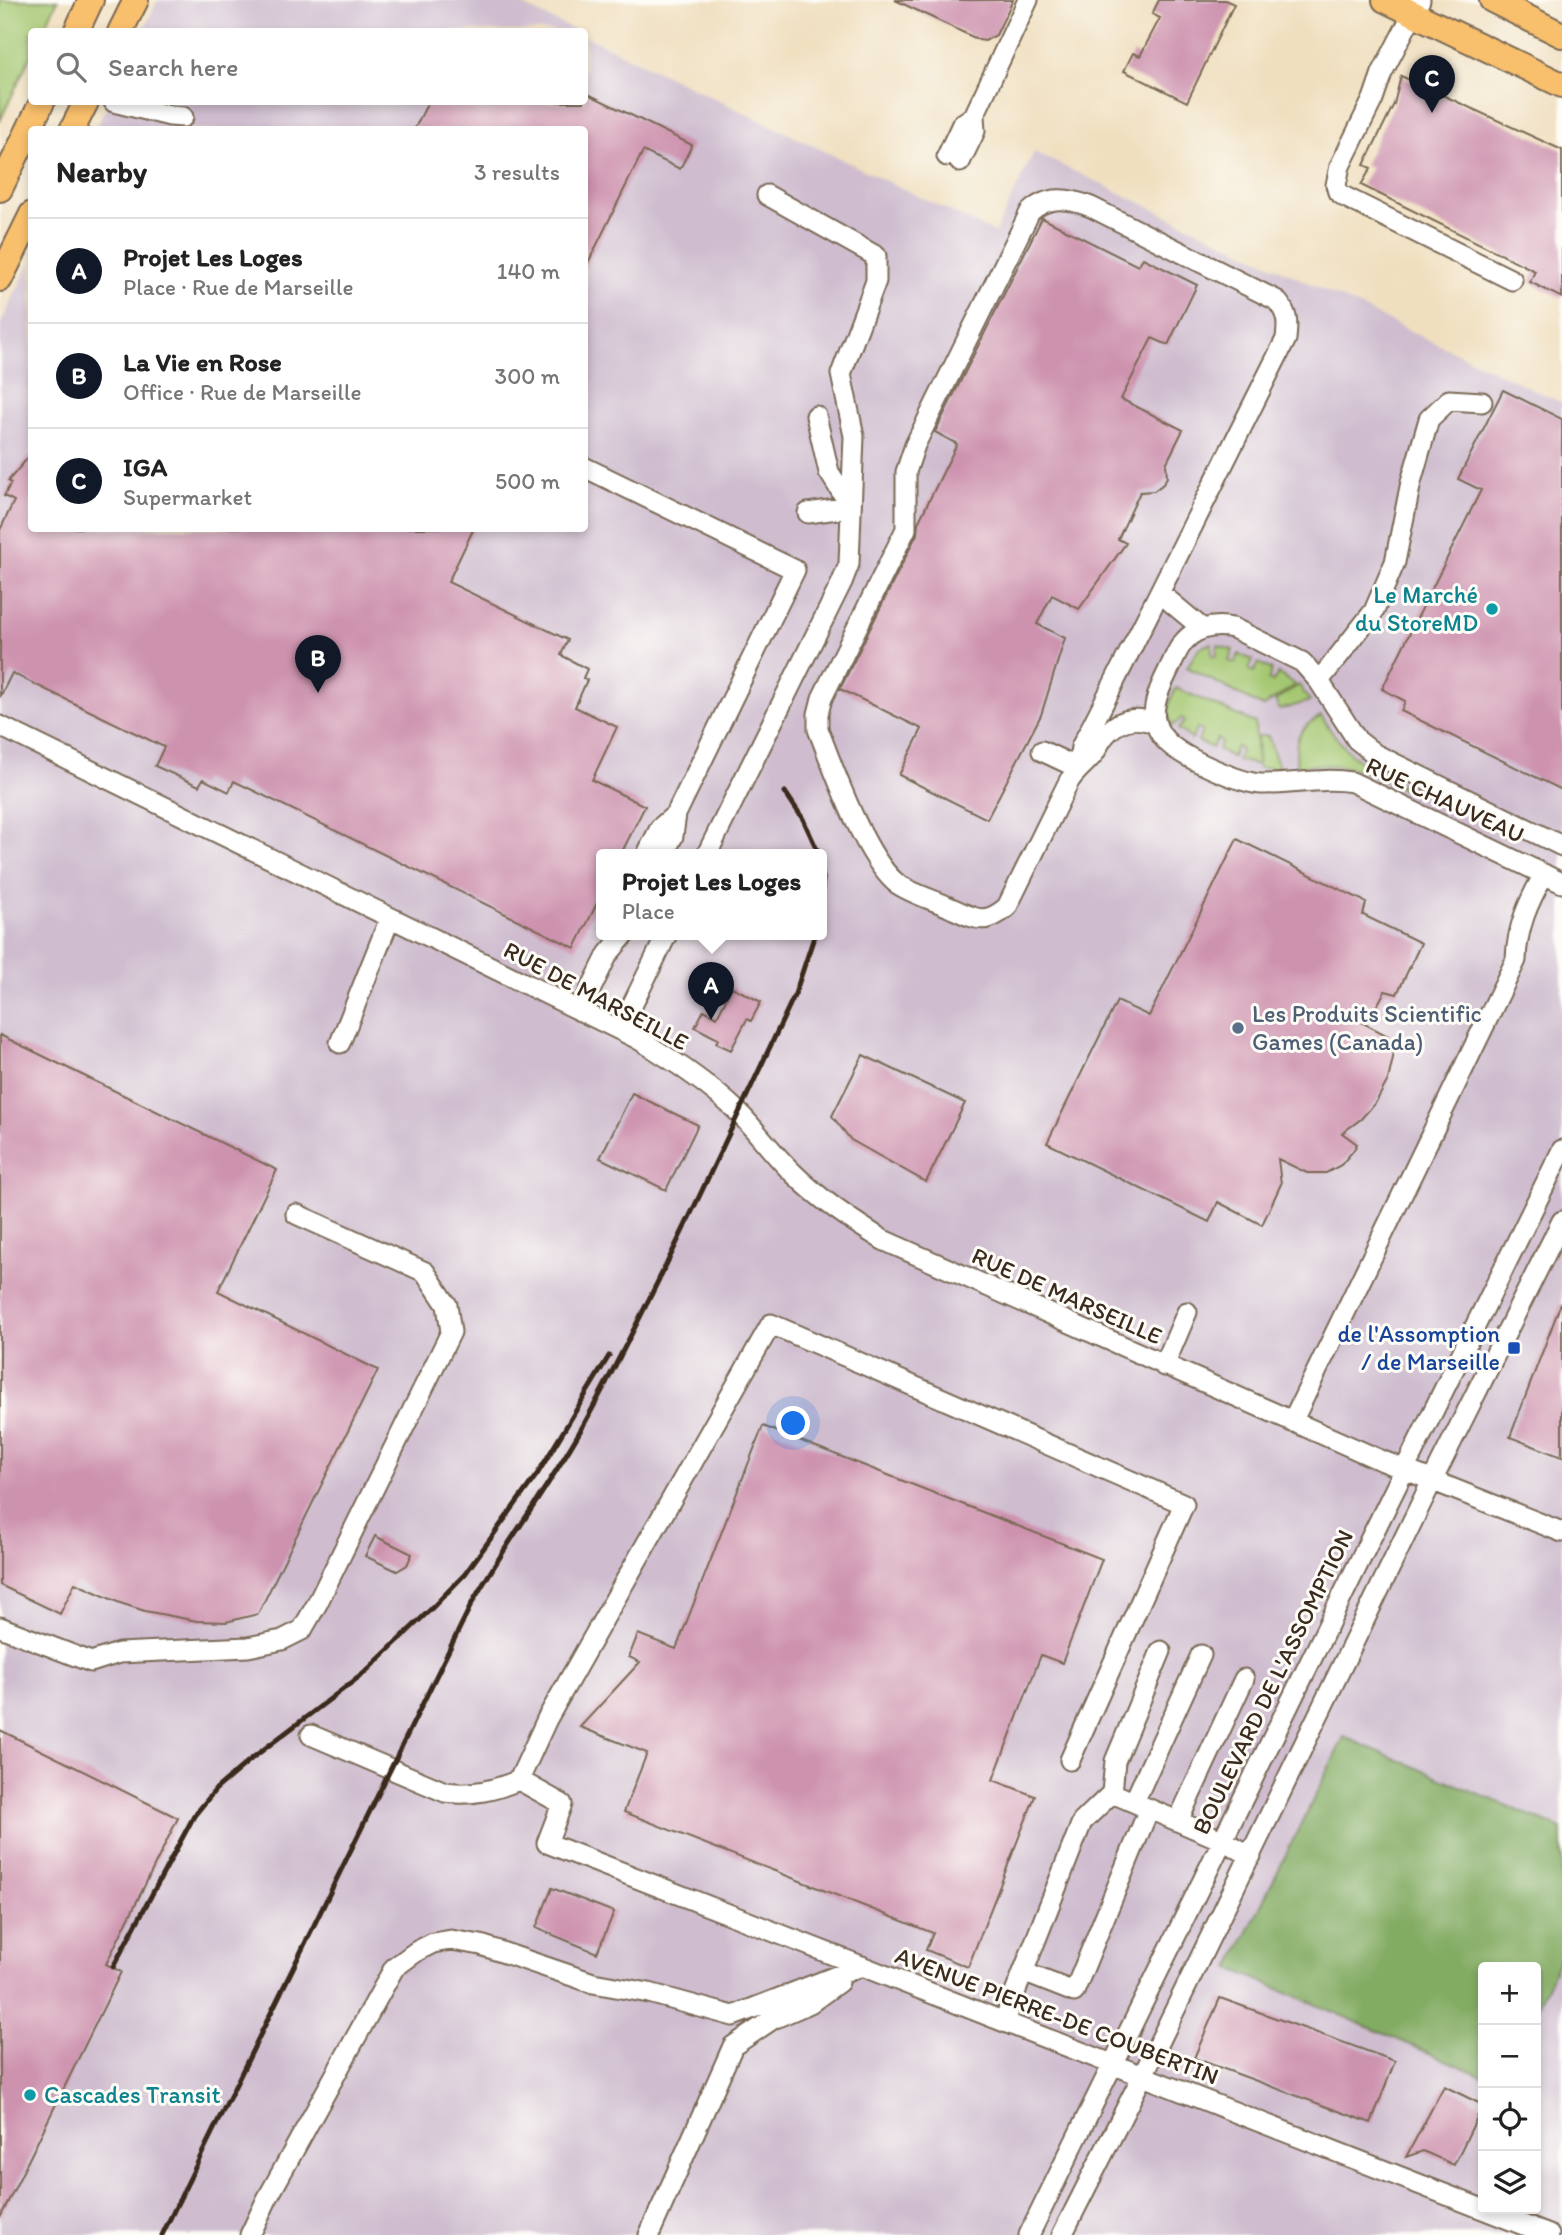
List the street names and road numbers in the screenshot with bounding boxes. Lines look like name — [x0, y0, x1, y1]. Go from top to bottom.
street label: RUE CHAUVEAU — [1361, 750, 1529, 849]
street label: RUE DE MARSEILLE — [499, 935, 694, 1057]
street label: RUE DE MARSEILLE — [968, 1241, 1167, 1350]
street label: BOULEVARD DE L'ASSOMPTION — [1186, 1525, 1359, 1839]
street label: AVENUE PIERRE-DE COUBERTIN — [891, 1940, 1223, 2091]

